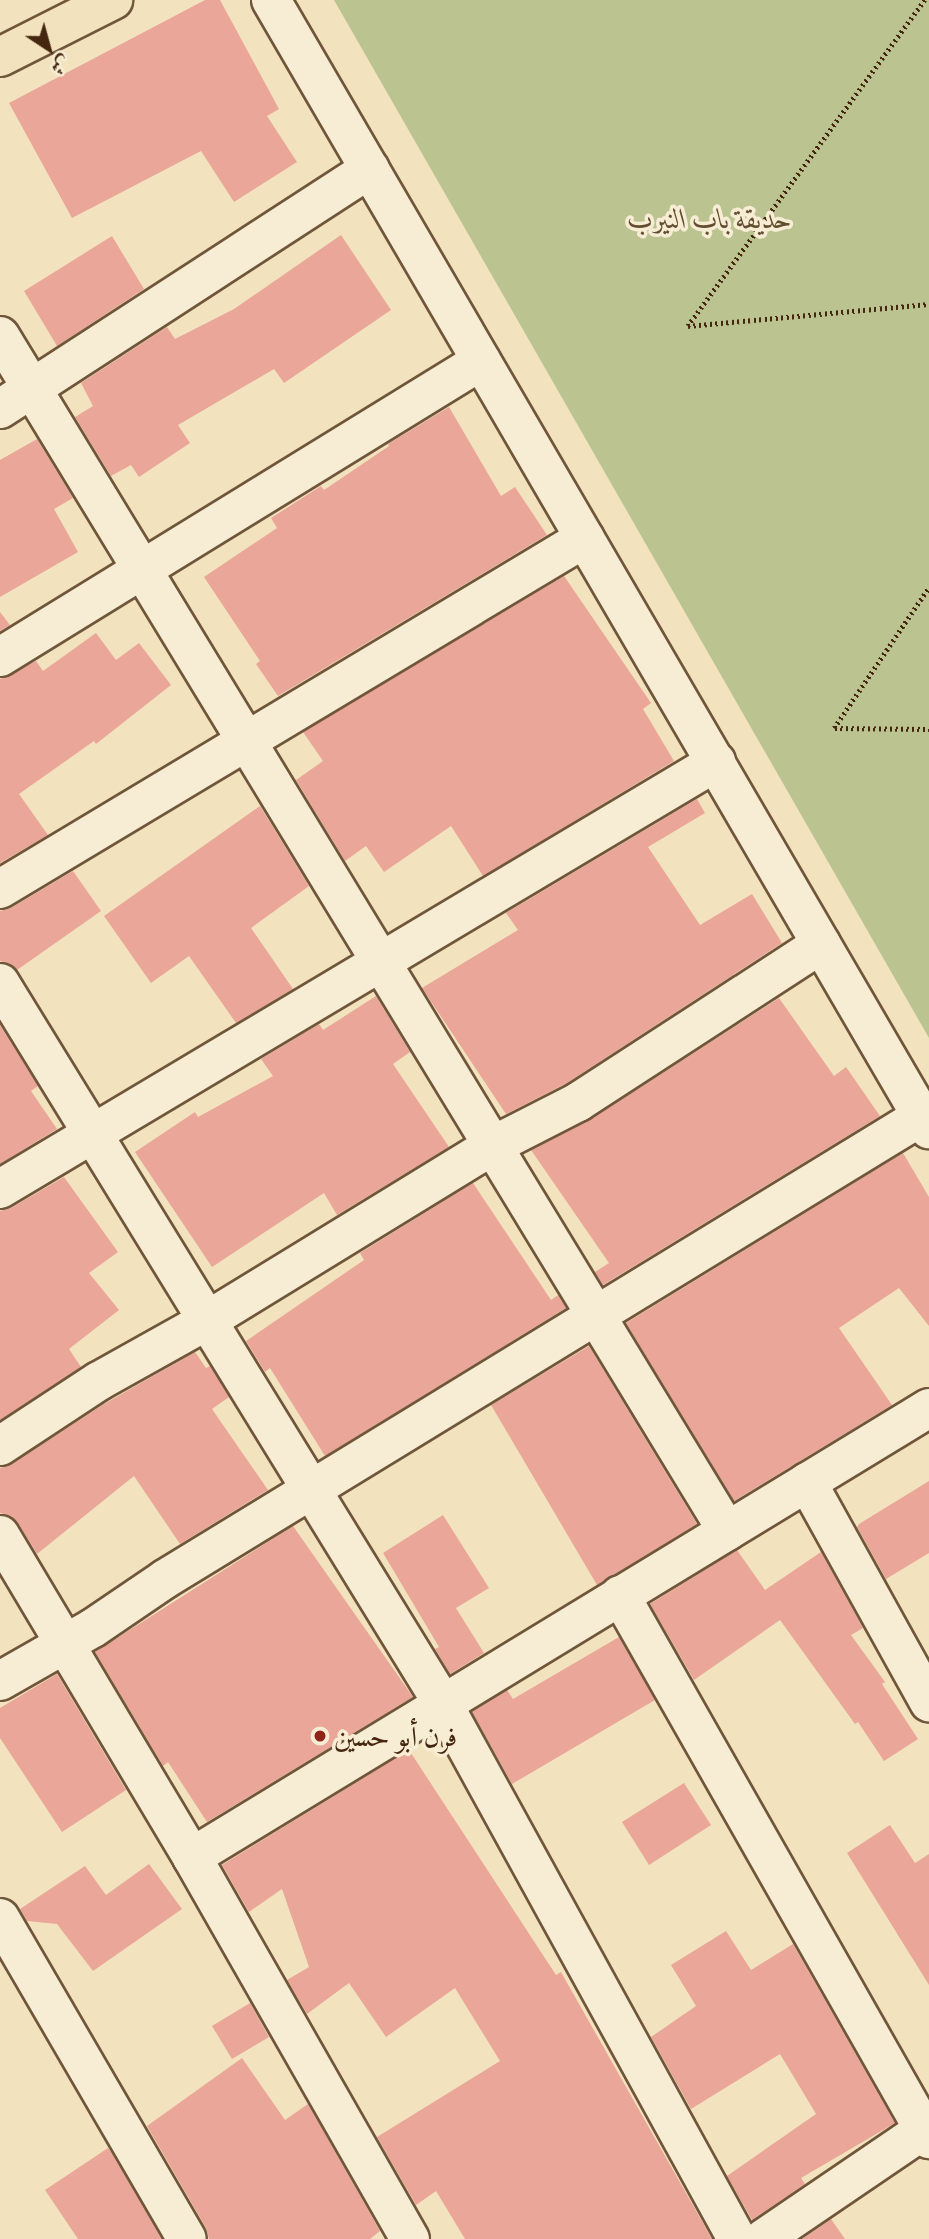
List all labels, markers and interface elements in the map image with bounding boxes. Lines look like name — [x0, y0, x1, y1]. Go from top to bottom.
north arrow — [14, 14, 84, 84]
text: ش — [45, 49, 77, 83]
park label: حديقة باب النيرب — [628, 201, 792, 235]
place label: فرن أبو حسين — [334, 1719, 457, 1753]
marker: فرن أبو حسين — [312, 1728, 328, 1744]

